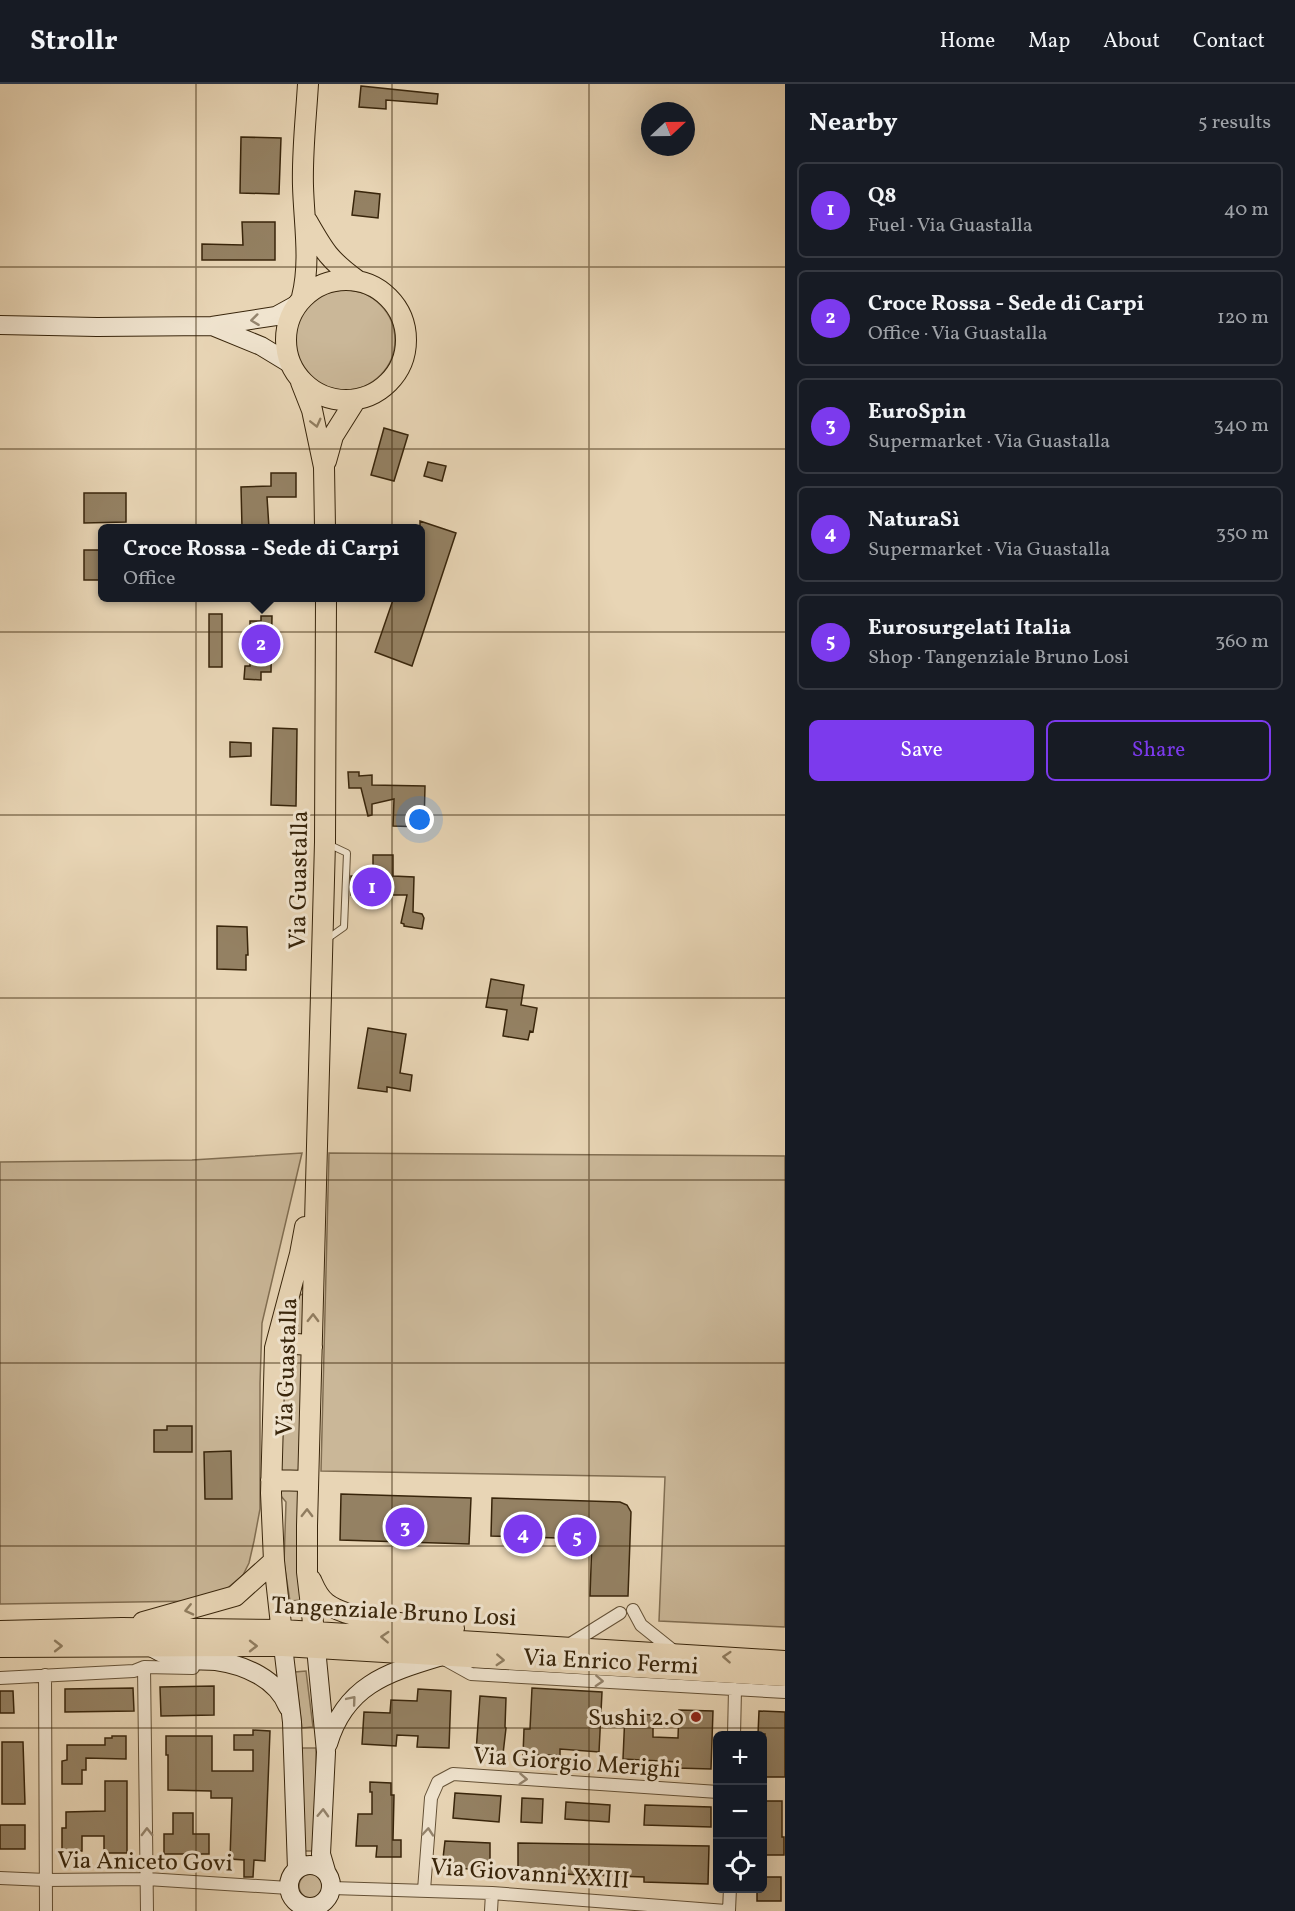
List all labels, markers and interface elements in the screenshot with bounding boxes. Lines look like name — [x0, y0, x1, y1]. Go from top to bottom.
text: Strollr — [30, 22, 118, 61]
text: Home — [940, 27, 995, 56]
text: Map — [1028, 27, 1070, 56]
text: About — [1103, 27, 1160, 56]
text: Contact — [1193, 27, 1265, 56]
north arrow — [641, 102, 695, 156]
text: Nearby — [809, 105, 898, 141]
text: 5 results — [1198, 109, 1271, 137]
text: Q8 — [868, 181, 896, 212]
text: 1 — [826, 196, 835, 224]
text: 40 m — [1224, 196, 1269, 224]
text: Fuel · Via Guastalla — [868, 212, 1033, 240]
text: Croce Rossa - Sede di Carpi — [868, 289, 1144, 320]
text: 2 — [825, 304, 836, 332]
text: 120 m — [1217, 304, 1269, 332]
one-way arrow — [251, 313, 260, 325]
text: Office · Via Guastalla — [868, 320, 1047, 348]
text: EuroSpin — [868, 397, 967, 428]
text: 3 — [825, 412, 836, 440]
text: 340 m — [1213, 412, 1269, 440]
one-way arrow — [308, 418, 321, 428]
text: Supermarket · Via Guastalla — [868, 428, 1110, 456]
text: NaturaSì — [868, 505, 960, 536]
text: 4 — [824, 520, 837, 548]
text: 350 m — [1216, 520, 1269, 548]
popup — [98, 524, 425, 602]
text: Croce Rossa - Sede di Carpi — [123, 534, 400, 565]
text: Supermarket · Via Guastalla — [868, 536, 1110, 564]
text: Office — [123, 565, 175, 593]
text: Eurosurgelati Italia — [868, 613, 1071, 644]
pin: 2 — [242, 622, 280, 666]
text: 5 — [826, 628, 835, 656]
text: 360 m — [1215, 628, 1269, 656]
text: Shop · Tangenziale Bruno Losi — [868, 644, 1129, 672]
button: Save — [809, 720, 1034, 781]
button: Share — [1046, 720, 1271, 781]
your location — [405, 805, 434, 834]
street label: Via Guastalla — [282, 810, 318, 950]
pin: 1 — [352, 864, 392, 910]
street label: Via Guastalla — [269, 1297, 307, 1437]
one-way arrow — [306, 1314, 319, 1323]
pin: 3 — [386, 1504, 424, 1550]
one-way arrow — [301, 1509, 314, 1518]
pin: 4 — [504, 1512, 542, 1556]
pin: 5 — [558, 1514, 596, 1560]
street label: Tangenziale Bruno Losi — [270, 1590, 517, 1636]
one-way arrow — [184, 1603, 194, 1616]
one-way arrow — [381, 1630, 390, 1643]
one-way arrow — [54, 1640, 63, 1653]
one-way arrow — [249, 1640, 258, 1652]
street label: Via Enrico Fermi — [522, 1641, 700, 1685]
one-way arrow — [722, 1650, 731, 1663]
one-way arrow — [496, 1653, 505, 1666]
one-way arrow — [594, 1675, 603, 1688]
one-way arrow — [344, 1696, 355, 1707]
place label: Sushi 2.0 — [588, 1702, 684, 1736]
marker: Sushi 2.0 — [689, 1710, 703, 1724]
map controls — [713, 1731, 767, 1893]
button: + — [713, 1731, 767, 1785]
street label: Via Giorgio Merighi — [472, 1740, 682, 1788]
one-way arrow — [519, 1772, 528, 1785]
button: − — [713, 1785, 767, 1839]
one-way arrow — [316, 1809, 329, 1818]
one-way arrow — [141, 1827, 153, 1836]
one-way arrow — [422, 1828, 435, 1837]
button: locate — [713, 1839, 767, 1893]
street label: Via Aniceto Govi — [57, 1844, 233, 1882]
street label: Via Giovanni XXIII — [429, 1851, 630, 1899]

